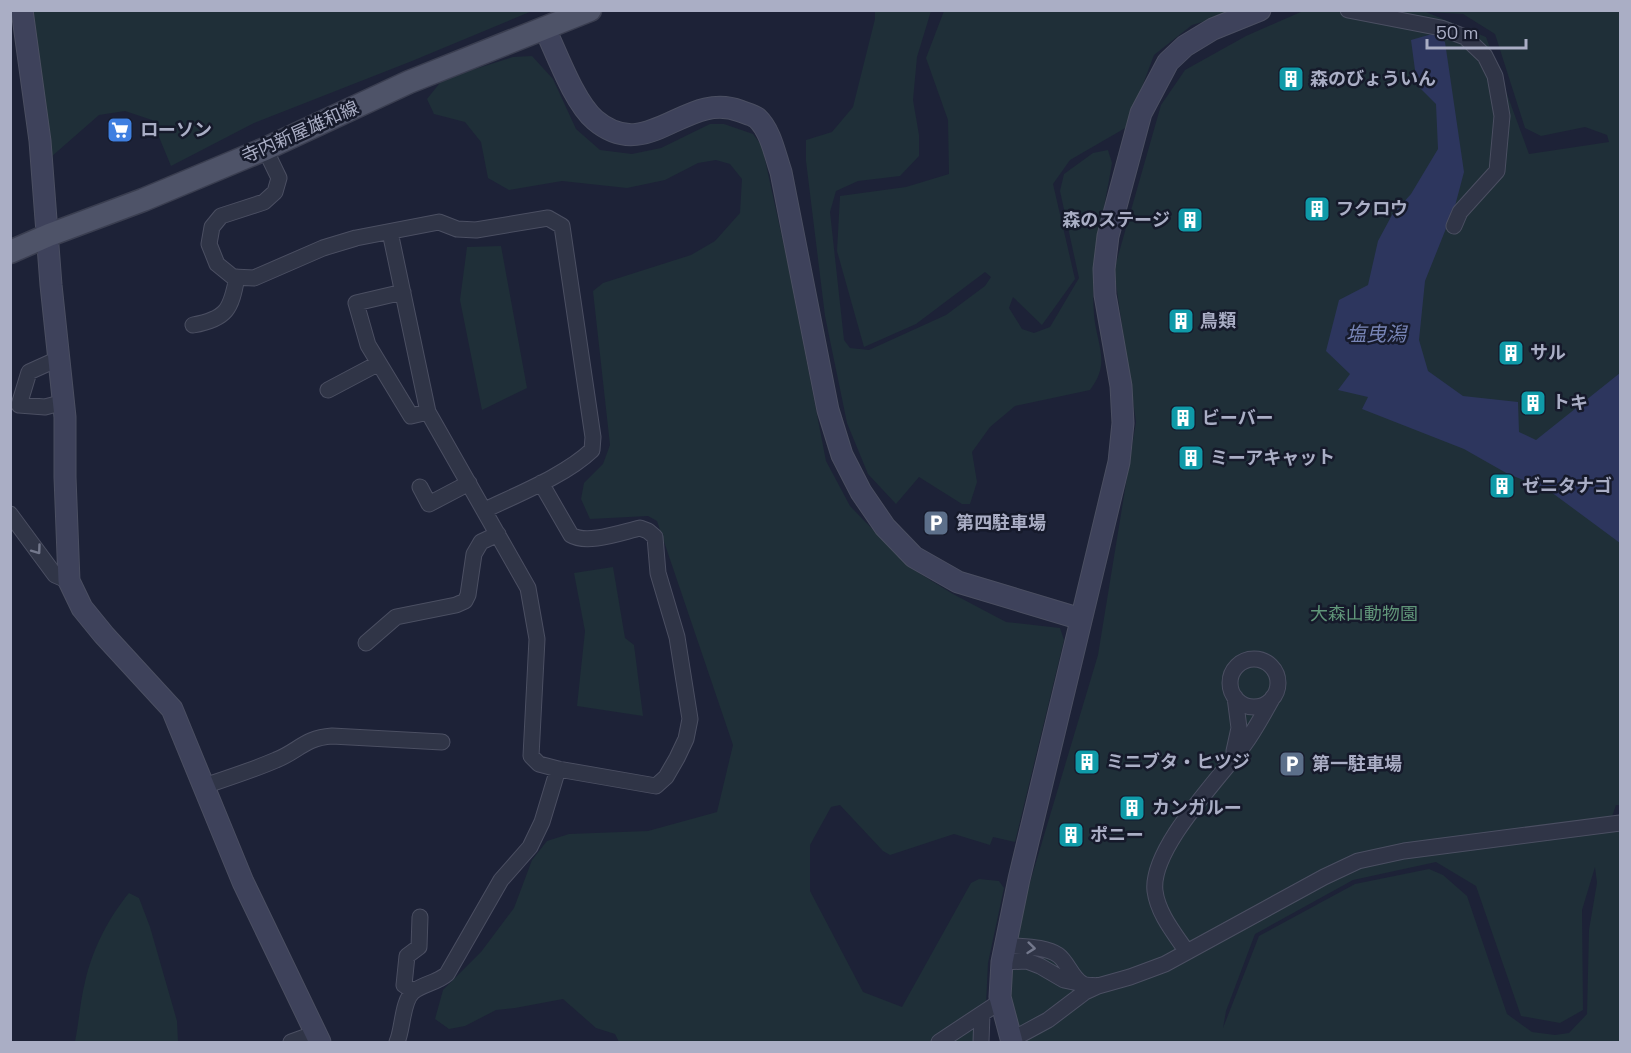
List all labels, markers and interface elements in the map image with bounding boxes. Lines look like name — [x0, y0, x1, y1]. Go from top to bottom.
scale bar — [1427, 12, 1526, 50]
text: 50 m — [1436, 21, 1478, 44]
building icon: 森のびょういん — [1276, 64, 1306, 94]
place label: 森のびょういん — [1310, 67, 1436, 90]
street label: 寺内新屋雄和線 — [238, 95, 362, 168]
supermarket icon: ローソン — [105, 115, 135, 145]
place label: ローソン — [140, 118, 212, 141]
building icon: フクロウ — [1302, 194, 1332, 224]
place label: フクロウ — [1336, 197, 1408, 220]
building icon: 森のステージ — [1175, 205, 1205, 235]
place label: 森のステージ — [1062, 208, 1170, 231]
building icon: 鳥類 — [1166, 306, 1196, 336]
place label: 鳥類 — [1200, 309, 1236, 332]
water label: 塩曳潟 — [1346, 321, 1409, 347]
building icon: サル — [1496, 338, 1526, 368]
place label: サル — [1530, 341, 1566, 364]
building icon: トキ — [1518, 388, 1548, 418]
place label: トキ — [1552, 391, 1588, 414]
building icon: ビーバー — [1168, 403, 1198, 433]
place label: ビーバー — [1202, 406, 1274, 429]
building icon: ミーアキャット — [1176, 443, 1206, 473]
place label: ミーアキャット — [1210, 446, 1335, 469]
building icon: ゼニタナゴ — [1487, 471, 1517, 501]
place label: ゼニタナゴ — [1522, 474, 1612, 497]
parking icon: 第四駐車場 — [921, 508, 951, 538]
place label: 第四駐車場 — [956, 511, 1046, 534]
one-way arrow — [30, 544, 41, 555]
park label: 大森山動物園 — [1310, 602, 1418, 625]
building icon: ミニブタ・ヒツジ — [1072, 747, 1102, 777]
parking icon: 第一駐車場 — [1277, 749, 1307, 779]
place label: ミニブタ・ヒツジ — [1106, 750, 1250, 773]
place label: 第一駐車場 — [1312, 752, 1402, 775]
building icon: カンガルー — [1117, 793, 1147, 823]
place label: カンガルー — [1152, 796, 1242, 819]
building icon: ポニー — [1056, 820, 1086, 850]
place label: ポニー — [1090, 823, 1144, 846]
one-way arrow — [1026, 941, 1035, 954]

